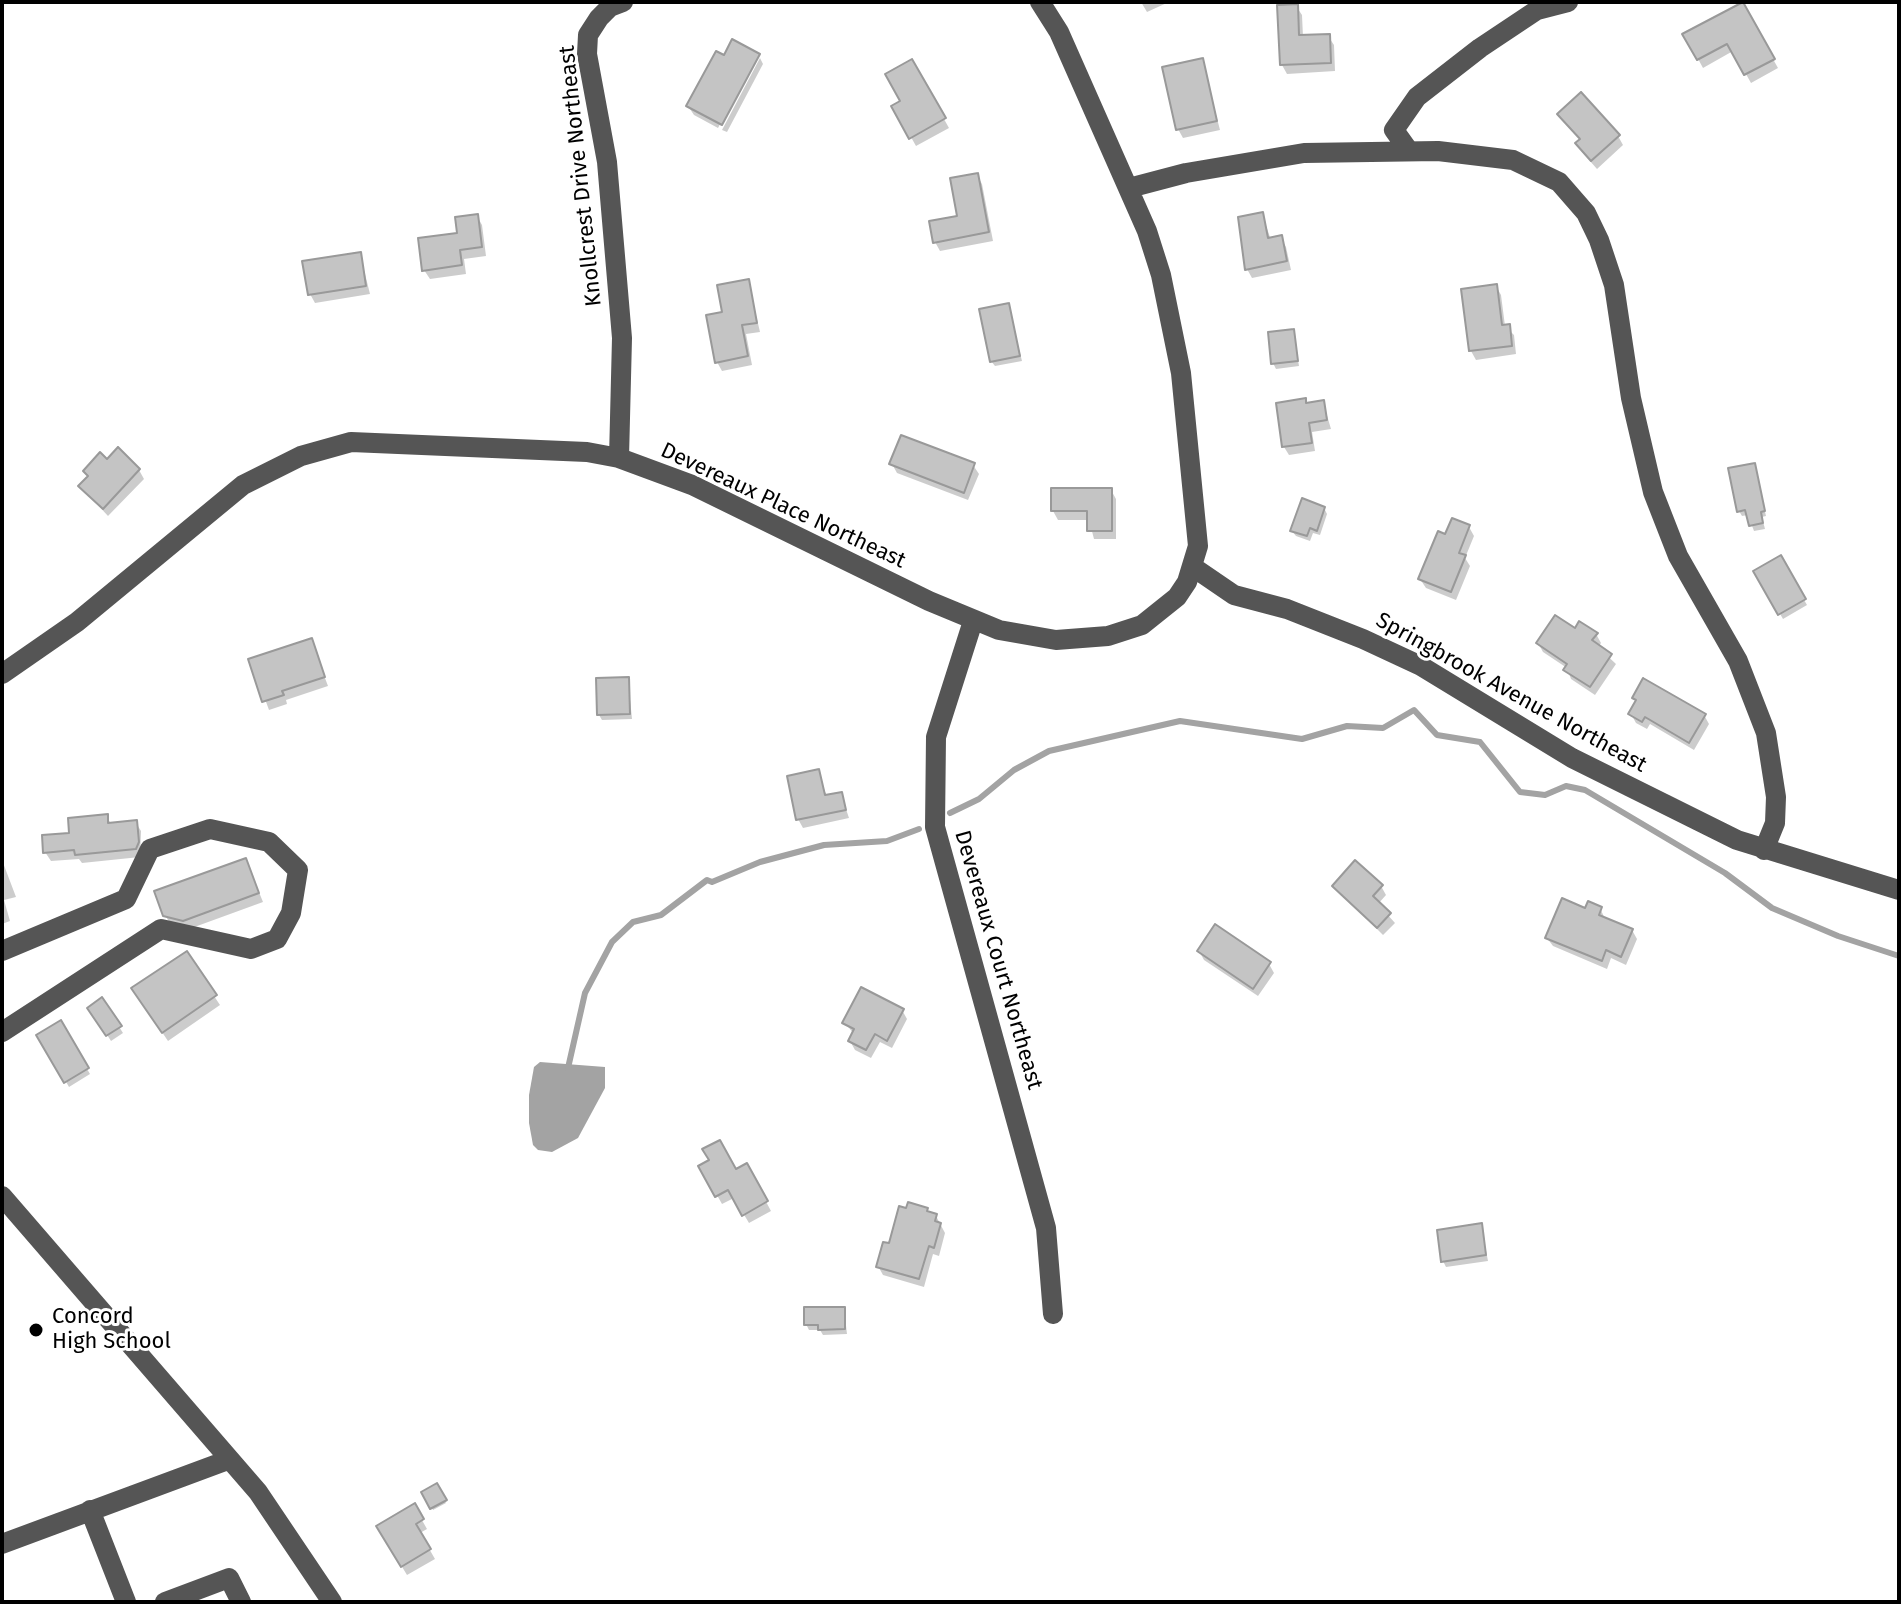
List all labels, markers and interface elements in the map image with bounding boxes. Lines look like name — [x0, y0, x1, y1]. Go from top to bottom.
street label: Knollcrest Drive Northeast — [554, 44, 608, 308]
street label: Devereaux Place Northeast — [656, 438, 910, 574]
street label: Springbrook Avenue Northeast — [1371, 607, 1651, 779]
street label: Devereaux Court Northeast — [948, 827, 1048, 1093]
place label: Concord High School — [52, 1304, 171, 1356]
marker: Concord High School — [27, 1321, 45, 1339]

